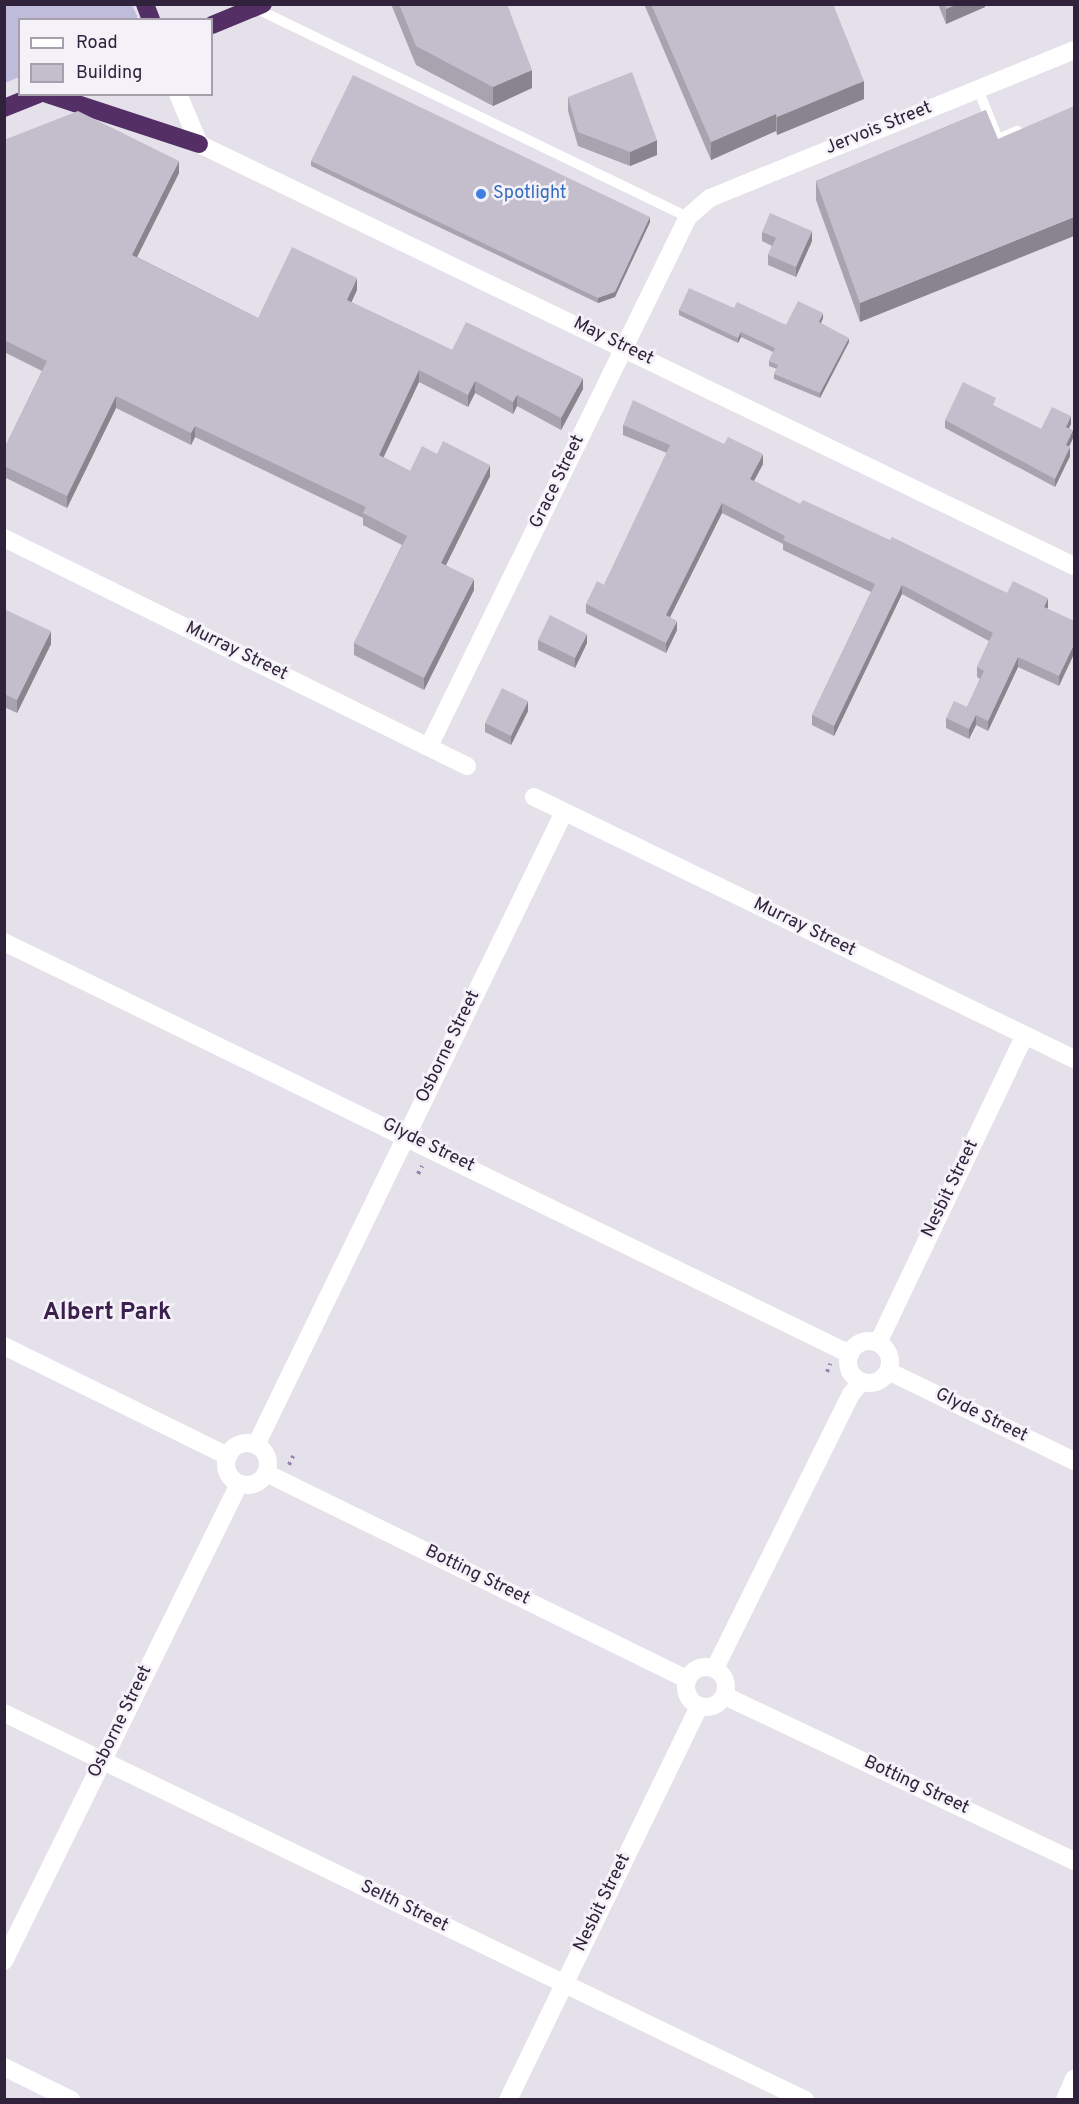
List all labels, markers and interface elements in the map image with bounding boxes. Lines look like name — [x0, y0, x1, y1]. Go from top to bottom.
legend — [18, 18, 213, 96]
text: Road — [76, 32, 118, 55]
text: Building — [76, 62, 142, 85]
street label: Jervois Street — [823, 98, 935, 160]
place label: Spotlight — [493, 183, 567, 205]
marker: Spotlight — [474, 187, 488, 201]
street label: May Street — [569, 313, 657, 371]
street label: Grace Street — [526, 432, 590, 532]
street label: Murray Street — [181, 618, 291, 686]
street label: Murray Street — [749, 894, 859, 962]
street label: Osborne Street — [412, 987, 486, 1107]
street label: Glyde Street — [378, 1114, 478, 1178]
street label: Nesbit Street — [918, 1137, 984, 1241]
district label: Albert Park — [43, 1300, 171, 1328]
street label: Glyde Street — [931, 1384, 1031, 1448]
street label: Botting Street — [421, 1541, 533, 1611]
street label: Osborne Street — [84, 1662, 158, 1782]
street label: Botting Street — [860, 1752, 972, 1820]
street label: Nesbit Street — [570, 1851, 636, 1955]
street label: Selth Street — [356, 1876, 452, 1938]

